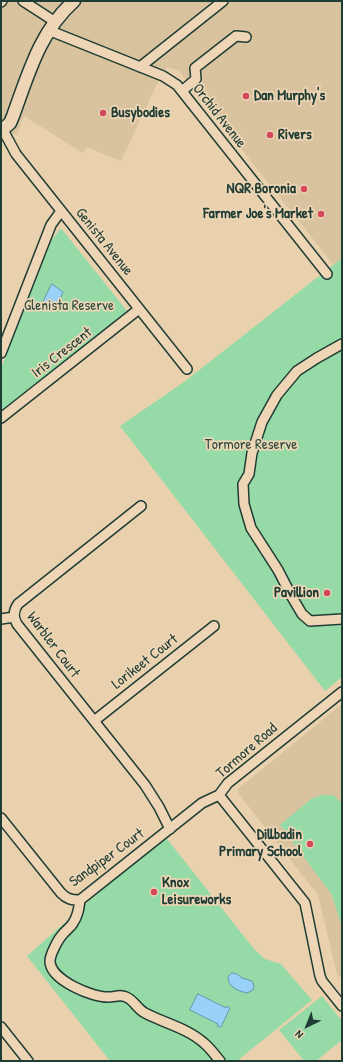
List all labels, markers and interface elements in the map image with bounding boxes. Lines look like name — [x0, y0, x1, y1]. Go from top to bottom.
street label: Orchid Avenue — [188, 80, 250, 152]
place label: Dan Murphy's — [254, 87, 325, 105]
marker: Dan Murphy's — [241, 91, 251, 101]
place label: Busybodies — [111, 104, 170, 122]
marker: Busybodies — [98, 108, 108, 118]
place label: Rivers — [278, 126, 312, 144]
marker: Rivers — [265, 130, 275, 140]
place label: NQR Boronia — [226, 180, 296, 198]
marker: NQR Boronia — [299, 184, 309, 194]
street label: Genista Avenue — [71, 205, 137, 279]
place label: Farmer Joe's Market — [203, 205, 313, 223]
marker: Farmer Joe's Market — [316, 209, 326, 219]
park label: Glenista Reserve — [24, 297, 114, 315]
street label: Iris Crescent — [28, 324, 96, 382]
park label: Tormore Reserve — [205, 436, 297, 454]
place label: Pavillion — [274, 584, 319, 602]
marker: Pavillion — [322, 588, 332, 598]
street label: Warbler Court — [23, 609, 83, 681]
street label: Lorikeet Court — [108, 631, 182, 693]
street label: Tormore Road — [213, 720, 281, 782]
street label: Sandpiper Court — [66, 825, 148, 891]
place label: Dillbadin Primary School — [219, 826, 302, 861]
marker: Dillbadin Primary School — [305, 839, 315, 849]
place label: Knox Leisureworks — [162, 874, 231, 909]
marker: Knox Leisureworks — [149, 887, 159, 897]
north arrow — [287, 1006, 327, 1046]
text: N — [292, 1028, 306, 1042]

